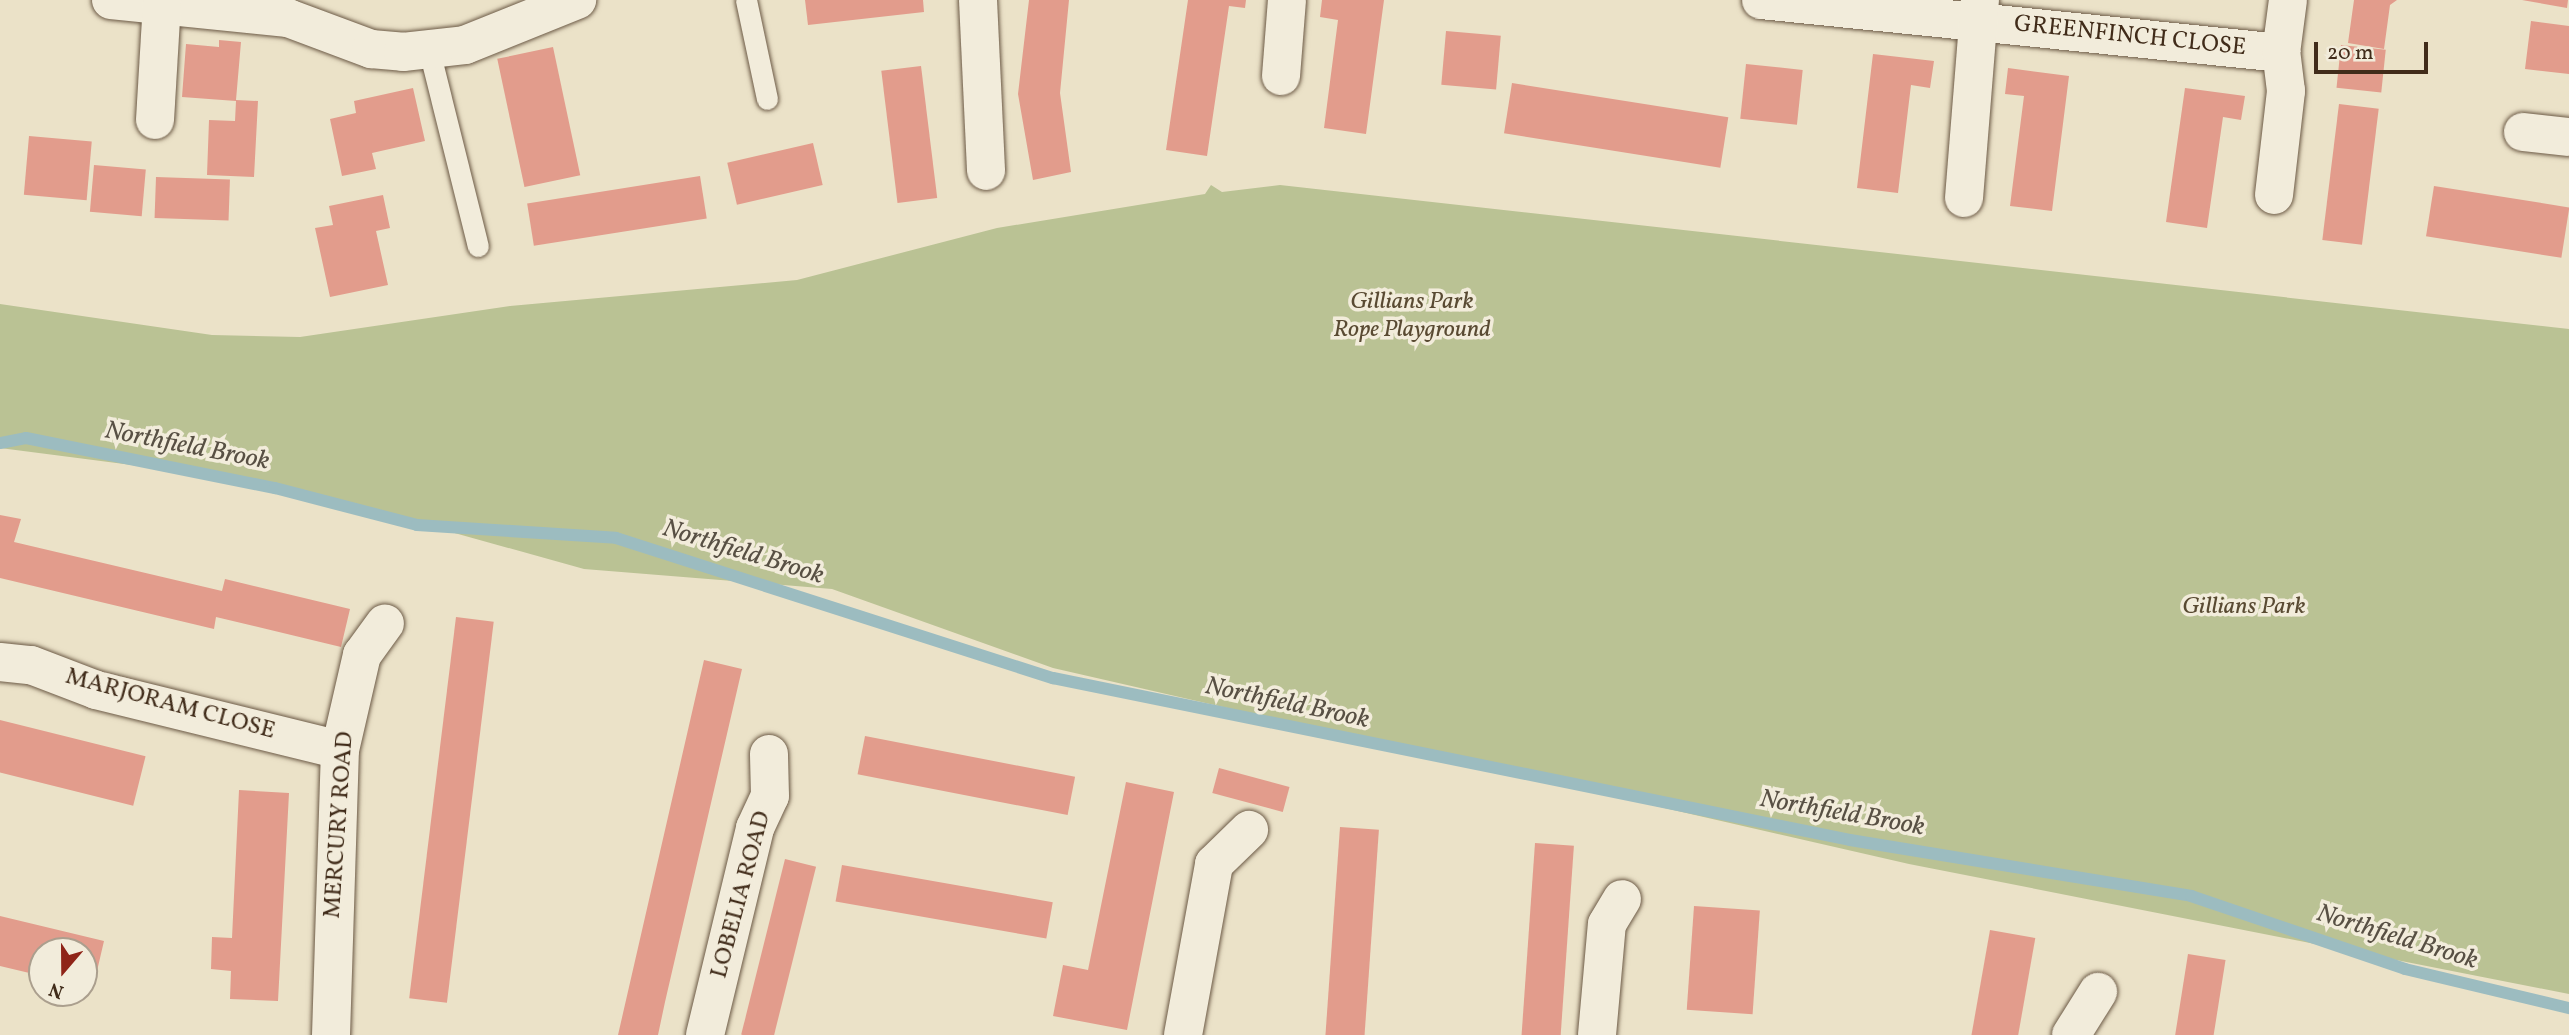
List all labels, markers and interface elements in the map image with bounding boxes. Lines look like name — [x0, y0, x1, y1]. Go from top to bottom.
street label: GREENFINCH CLOSE — [2013, 10, 2247, 64]
scale bar — [2317, 28, 2431, 72]
text: 20 m — [2327, 39, 2373, 68]
park label: Gillians Park Rope Playground — [1333, 289, 1491, 345]
water label: Northfield Brook — [102, 416, 272, 478]
water label: Northfield Brook — [659, 514, 827, 592]
park label: Gillians Park — [2182, 594, 2306, 622]
street label: MARJORAM CLOSE — [62, 663, 278, 747]
water label: Northfield Brook — [1202, 671, 1372, 737]
street label: MERCURY ROAD — [319, 730, 361, 920]
water label: Northfield Brook — [1757, 784, 1927, 844]
street label: LOBELIA ROAD — [706, 808, 778, 982]
water label: Northfield Brook — [2313, 899, 2481, 977]
north arrow — [28, 937, 98, 1007]
text: N — [46, 975, 67, 1004]

